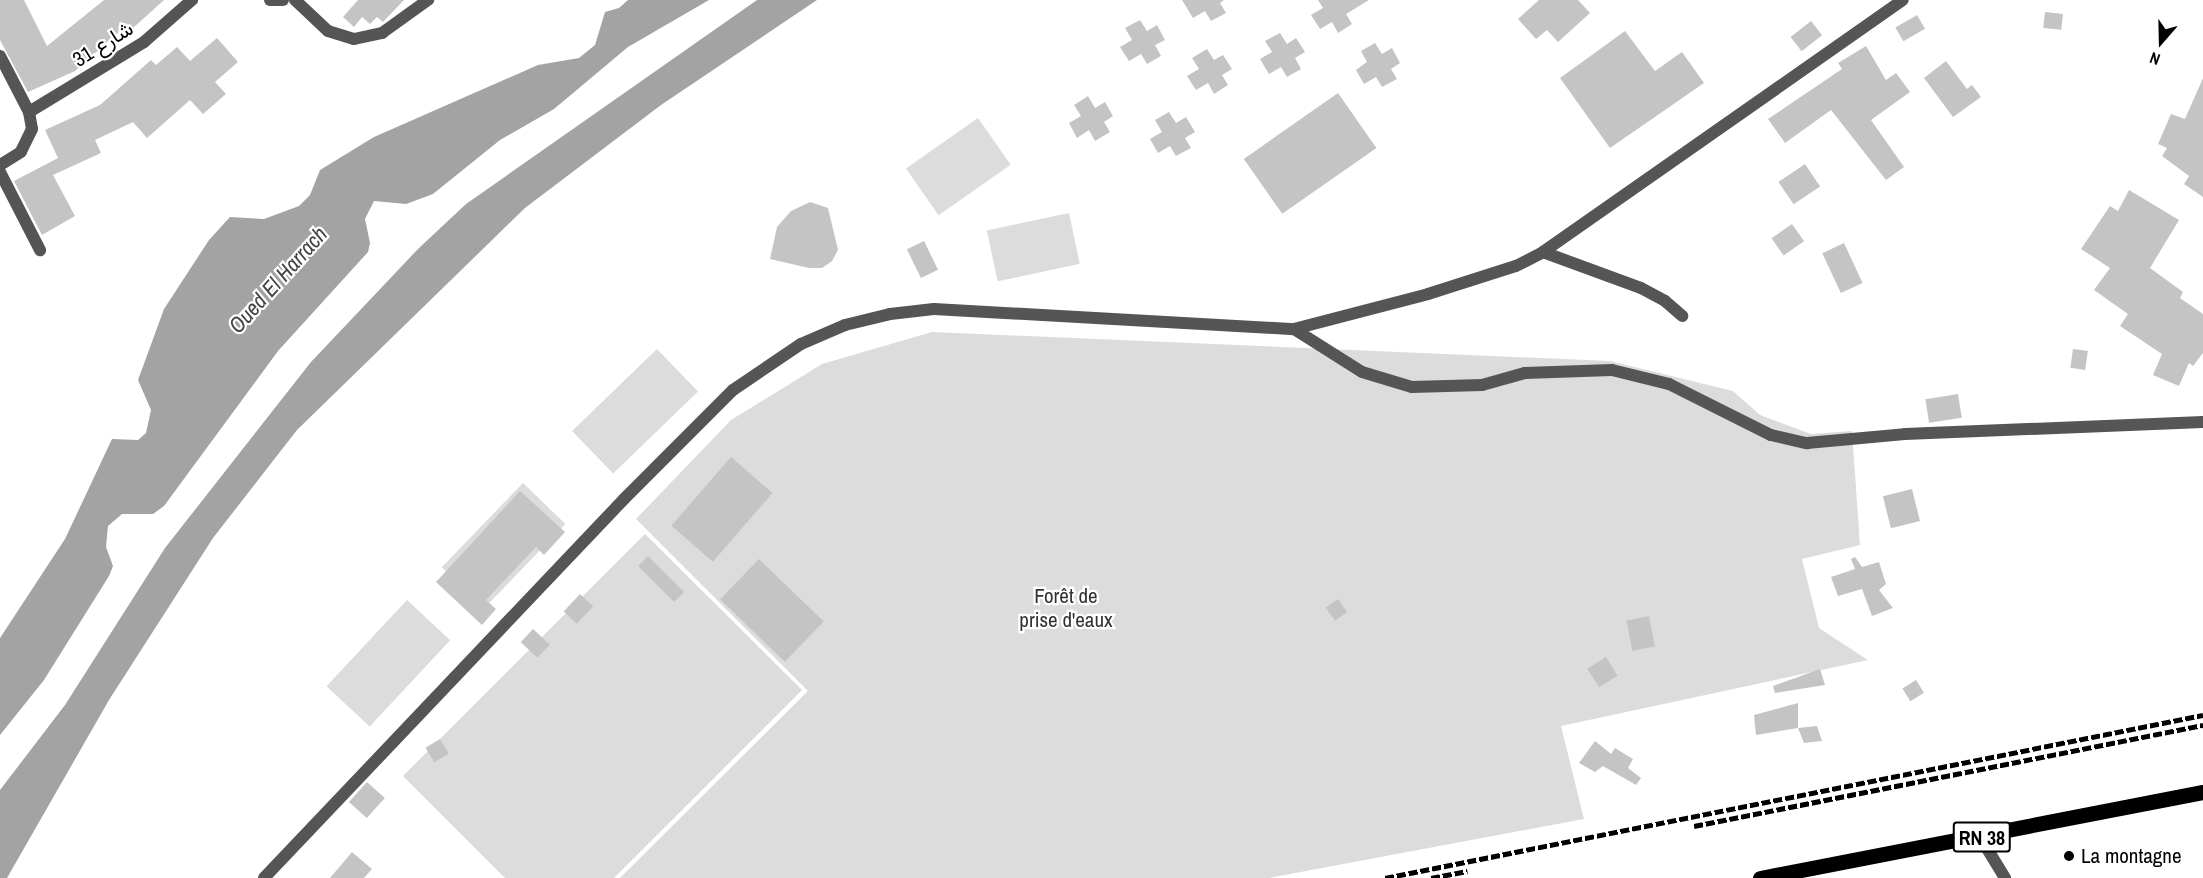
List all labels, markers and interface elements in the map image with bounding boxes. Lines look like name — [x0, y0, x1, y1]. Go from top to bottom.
north arrow — [2131, 12, 2191, 72]
street label: شارع 31 — [68, 16, 138, 72]
text: N — [2147, 47, 2163, 71]
water label: Oued El Harrach — [223, 221, 333, 339]
park label: Forêt de prise d'eaux — [1019, 583, 1113, 633]
road number: RN 38 — [1952, 820, 2012, 854]
place label: La montagne — [2081, 843, 2182, 869]
marker: La montagne — [2062, 849, 2076, 863]

